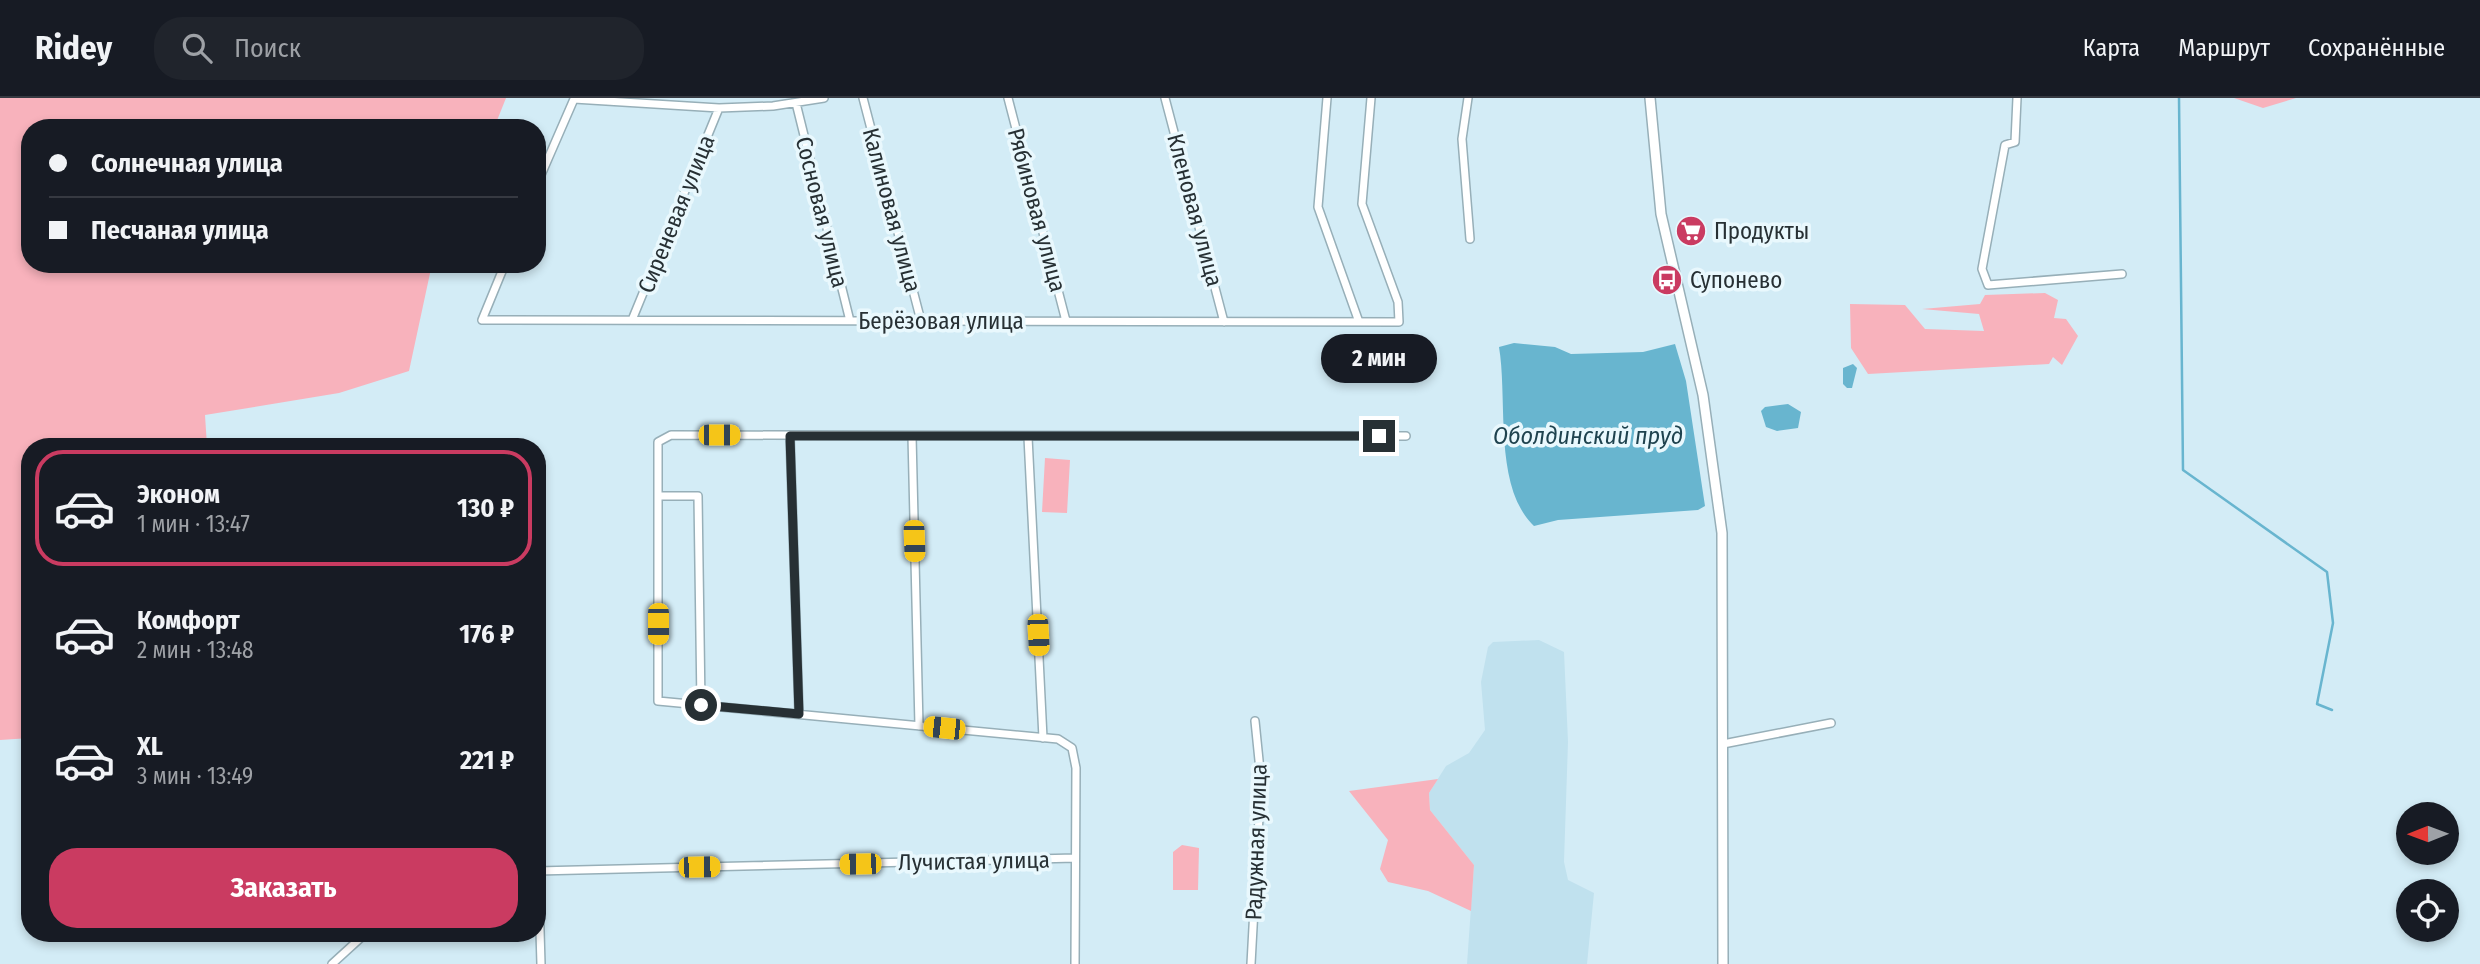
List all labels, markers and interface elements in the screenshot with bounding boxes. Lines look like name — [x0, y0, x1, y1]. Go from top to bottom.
search box — [154, 17, 644, 80]
text: Ridey — [35, 28, 112, 68]
icon: search — [178, 29, 216, 67]
text: Поиск — [234, 33, 301, 64]
text: Карта — [2083, 34, 2140, 62]
text: Маршрут — [2178, 34, 2270, 62]
text: Сохранённые — [2308, 34, 2445, 62]
street label: Калиновая улица — [857, 125, 927, 295]
street label: Рябиновая улица — [1002, 125, 1072, 295]
street label: Сиреневая улица — [632, 131, 720, 297]
street label: Кленовая улица — [1161, 131, 1229, 289]
street label: Сосновая улица — [790, 134, 854, 290]
text: Солнечная улица — [91, 148, 283, 179]
supermarket icon: Продукты — [1674, 214, 1708, 248]
text: Песчаная улица — [91, 215, 269, 246]
place label: Продукты — [1714, 217, 1809, 245]
bus stop icon: Супонево — [1650, 263, 1684, 297]
place label: Супонево — [1690, 266, 1782, 294]
street label: Берёзовая улица — [858, 307, 1024, 335]
callout: 2 мин — [1321, 334, 1437, 384]
text: 2 мин — [1352, 344, 1406, 372]
route end — [1363, 420, 1395, 452]
water label: Оболдинский пруд — [1493, 422, 1683, 450]
car — [699, 425, 741, 446]
icon: car — [53, 477, 116, 540]
text: Эконом — [137, 479, 220, 510]
text: 130 ₽ — [457, 493, 514, 524]
text: 1 мин · 13:47 — [137, 510, 250, 538]
car — [903, 520, 926, 562]
icon: car — [53, 603, 116, 666]
car — [648, 603, 669, 645]
text: Комфорт — [137, 605, 240, 636]
car — [1027, 613, 1050, 657]
text: 176 ₽ — [459, 619, 514, 650]
text: 2 мин · 13:48 — [137, 636, 254, 664]
route start — [685, 689, 717, 721]
car — [923, 715, 966, 741]
icon: car — [53, 729, 116, 792]
text: XL — [137, 731, 163, 762]
text: 221 ₽ — [460, 745, 514, 776]
text: 3 мин · 13:49 — [137, 762, 253, 790]
street label: Радужная улица — [1239, 763, 1273, 921]
north arrow — [2396, 802, 2459, 864]
map controls — [2396, 802, 2459, 942]
street label: Лучистая улица — [898, 846, 1050, 876]
button: Заказать — [49, 848, 518, 928]
car — [839, 853, 882, 875]
car — [678, 856, 721, 878]
button: locate — [2396, 879, 2459, 942]

